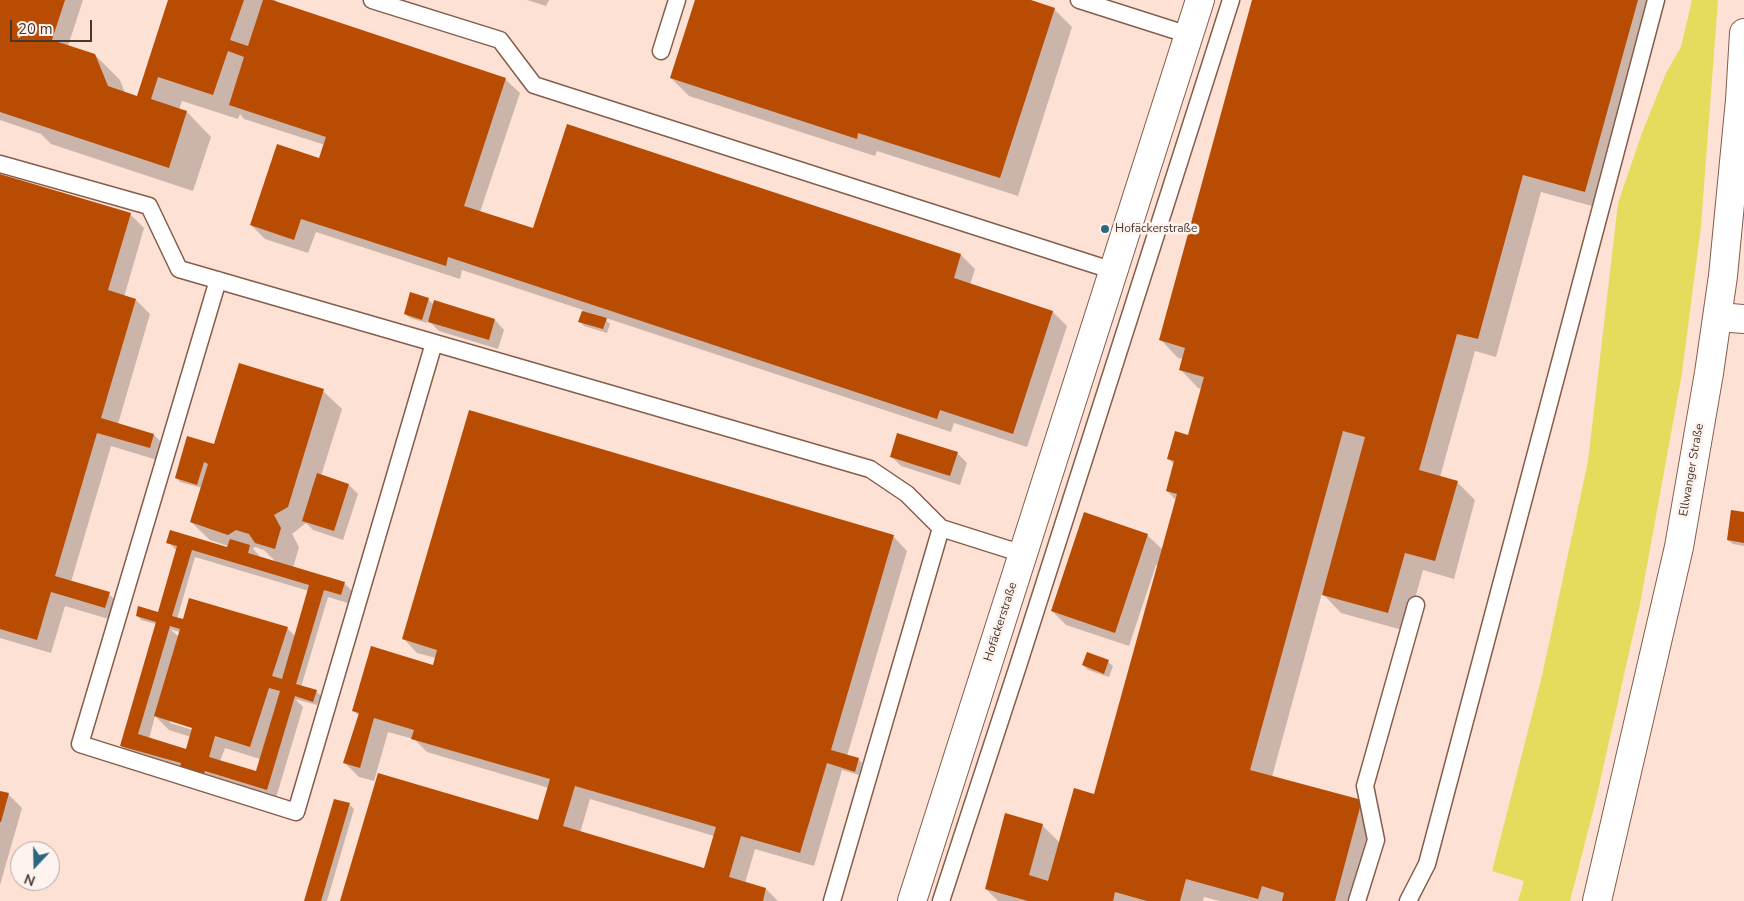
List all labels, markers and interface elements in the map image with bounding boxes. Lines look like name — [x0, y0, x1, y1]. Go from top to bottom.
scale bar — [12, 10, 95, 42]
text: 20 m — [18, 19, 53, 39]
place label: Hofäckerstraße — [1115, 222, 1197, 236]
marker: Hofäckerstraße — [1099, 223, 1111, 235]
street label: Ellwanger Straße — [1677, 423, 1707, 517]
street label: Hofäckerstraße — [981, 581, 1021, 663]
north arrow — [10, 841, 60, 891]
text: N — [22, 869, 38, 890]

